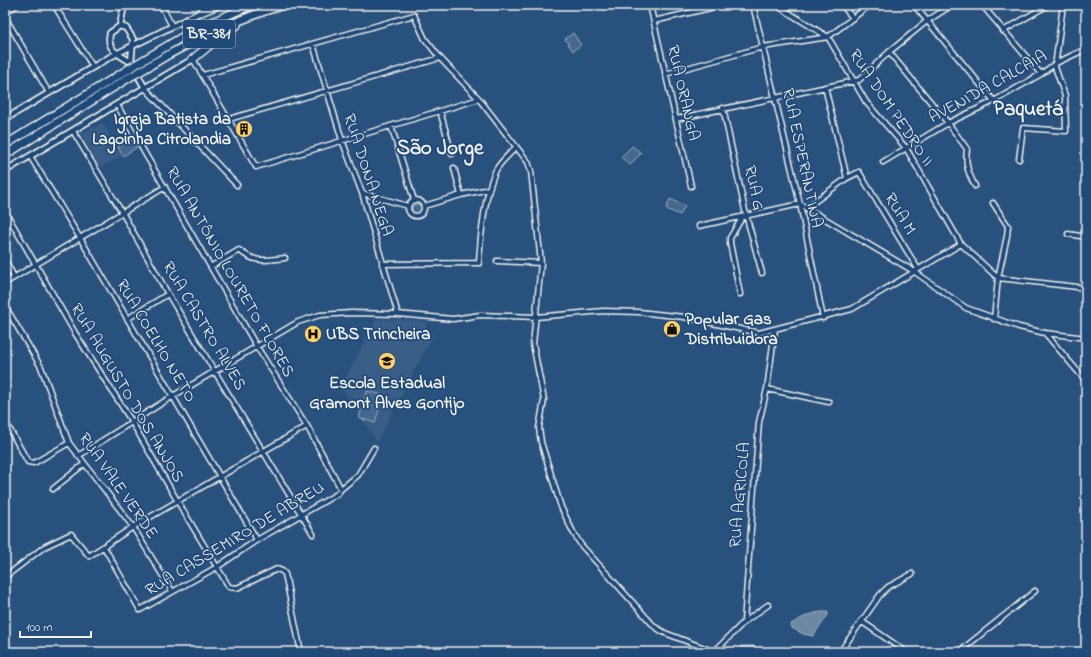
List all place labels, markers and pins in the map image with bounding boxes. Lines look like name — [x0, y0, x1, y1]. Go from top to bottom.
place label: Igreja Batista da Lagoinha Citrolandia — [92, 107, 231, 154]
building icon: Igreja Batista da Lagoinha Citrolandia — [234, 119, 254, 139]
place label: Popular Gas Distribuidora — [684, 307, 778, 352]
shop icon: Popular Gas Distribuidora — [662, 319, 682, 339]
place label: UBS Trincheira — [326, 322, 431, 347]
hospital icon: UBS Trincheira — [303, 324, 323, 344]
school or university icon: Escola Estadual Gramont Alves Gontijo — [377, 351, 397, 371]
place label: Escola Estadual Gramont Alves Gontijo — [309, 371, 465, 416]

